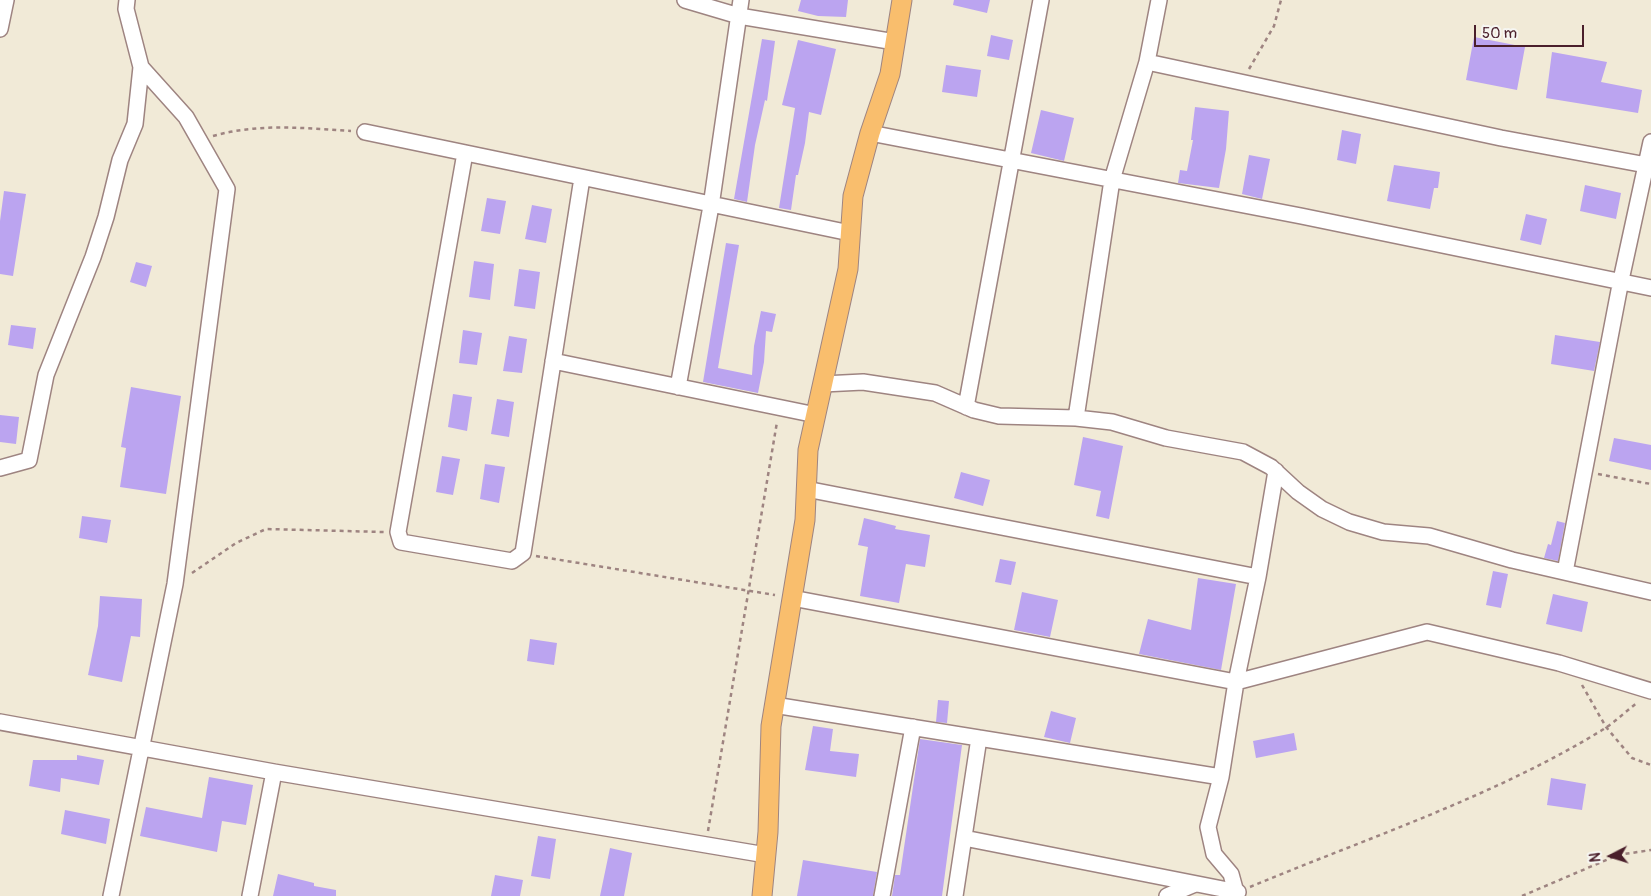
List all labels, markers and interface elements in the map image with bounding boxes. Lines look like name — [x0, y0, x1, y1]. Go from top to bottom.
scale bar — [1476, 15, 1586, 47]
text: 50 m — [1482, 24, 1517, 43]
north arrow — [1586, 831, 1636, 881]
text: N — [1587, 852, 1604, 863]

